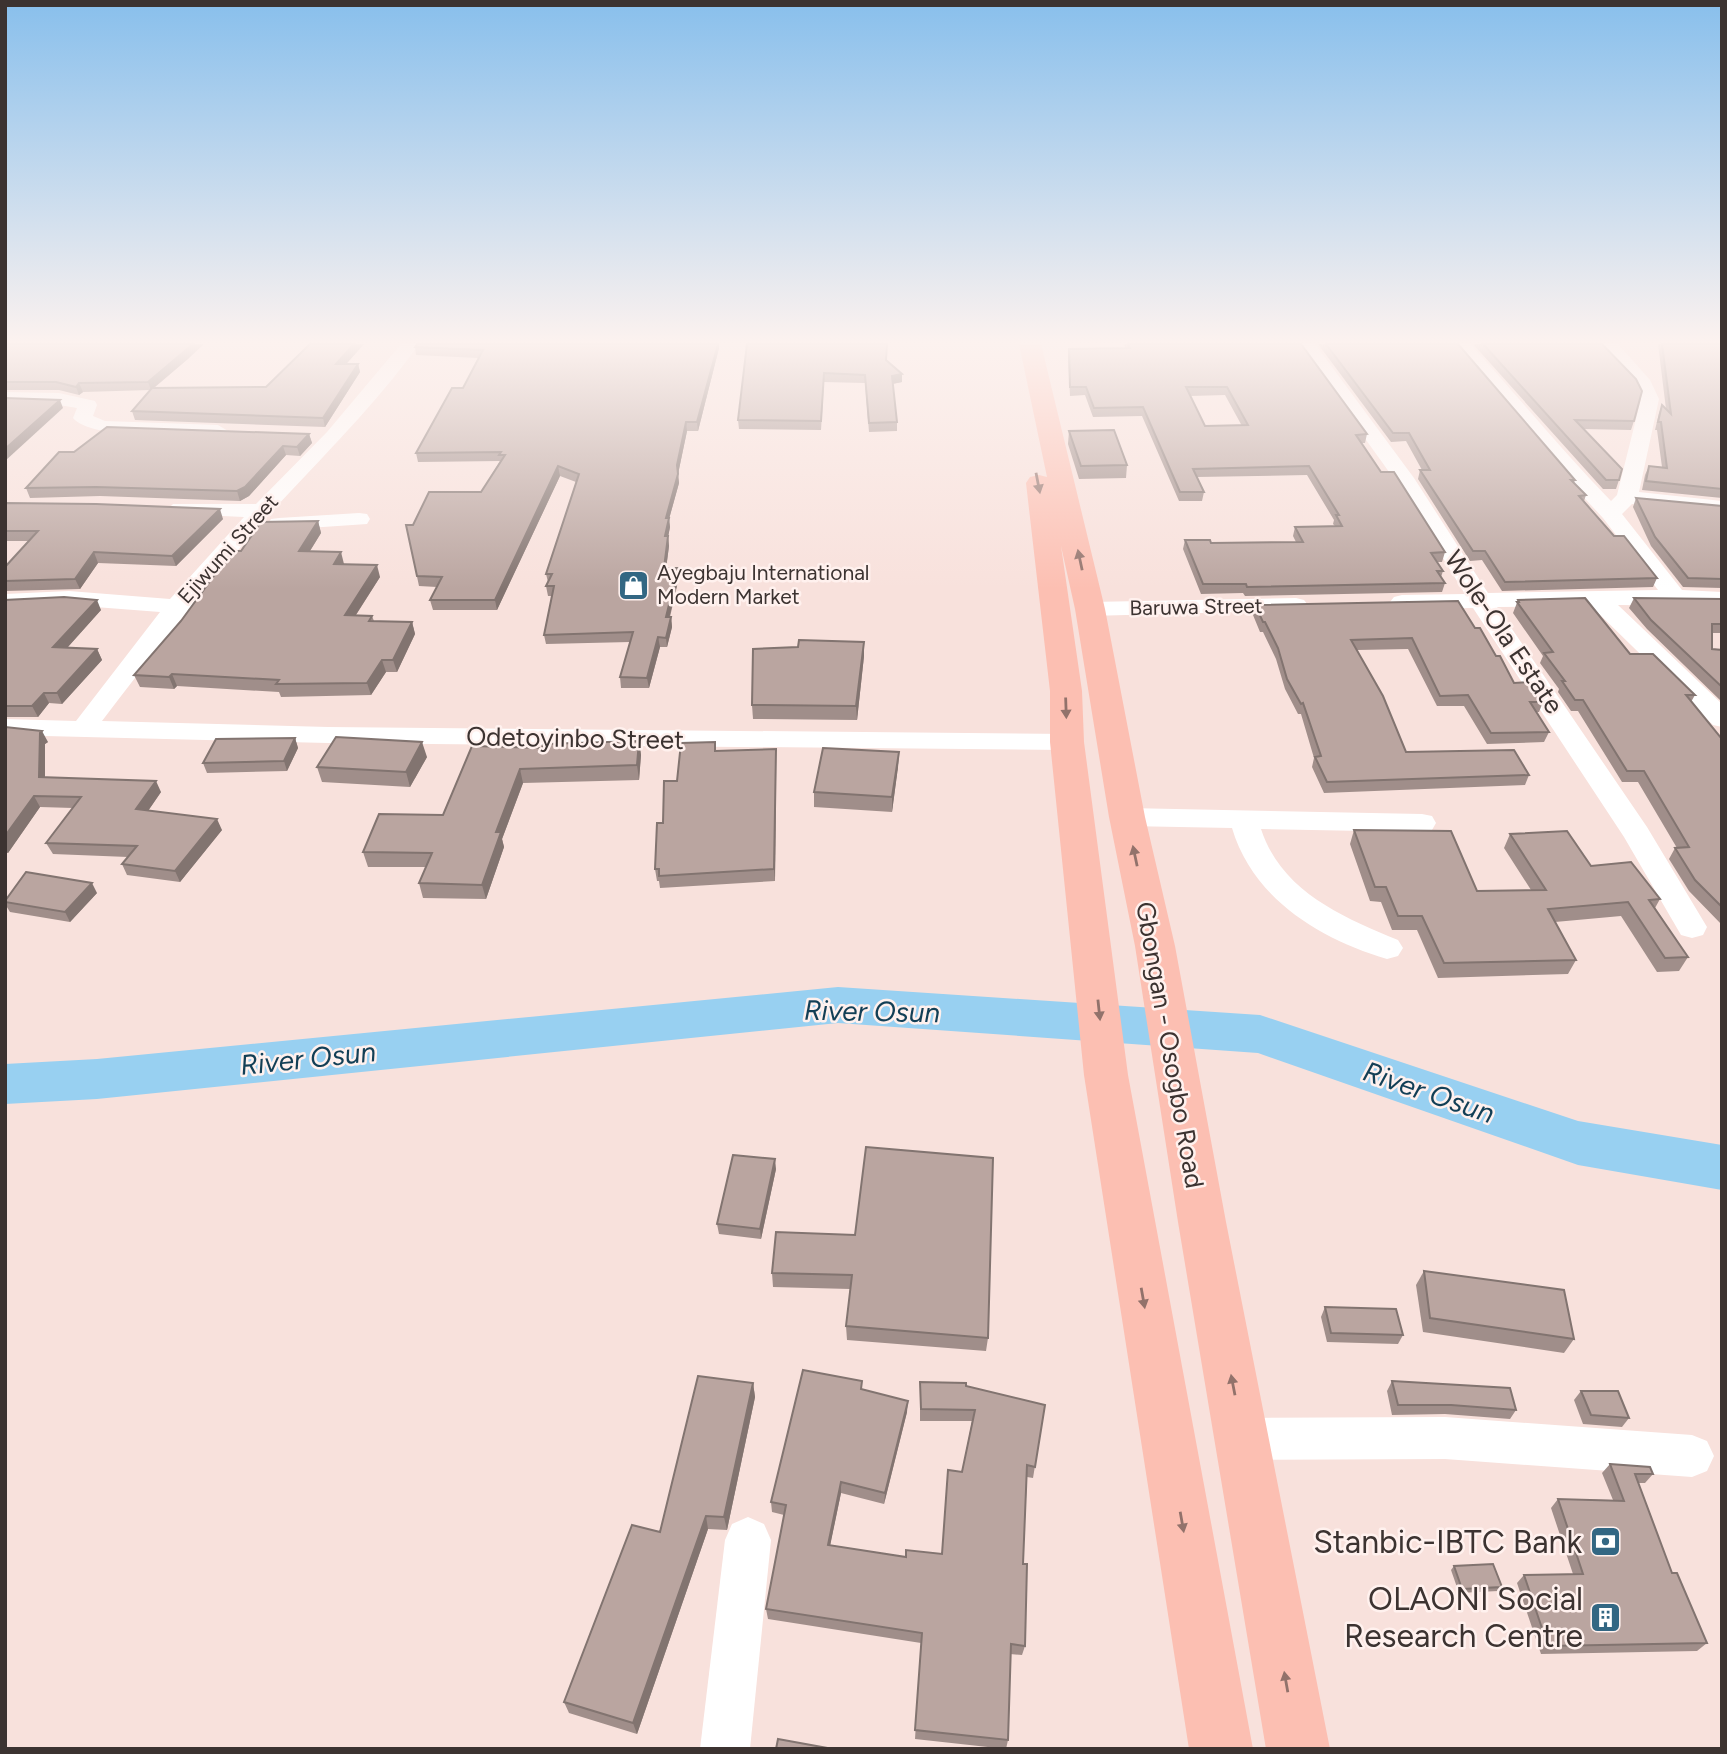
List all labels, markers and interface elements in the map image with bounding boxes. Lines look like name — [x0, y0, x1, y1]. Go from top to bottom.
one-way arrow — [1033, 472, 1044, 494]
street label: Ejiwumi Street — [172, 489, 283, 608]
street label: Wole-Ola Estate — [1438, 544, 1570, 720]
one-way arrow — [1074, 549, 1085, 571]
place label: Ayegbaju International Modern Market — [657, 560, 869, 609]
shop icon: Ayegbaju International Modern Market — [617, 568, 651, 602]
street label: Baruwa Street — [1129, 593, 1263, 620]
one-way arrow — [1061, 697, 1072, 719]
street label: Odetoyinbo Street — [466, 720, 684, 756]
one-way arrow — [1129, 845, 1140, 867]
street label: Gbongan - Osogbo Road — [1129, 899, 1211, 1191]
water label: River Osun — [804, 993, 940, 1029]
one-way arrow — [1094, 999, 1105, 1021]
water label: River Osun — [238, 1034, 378, 1082]
water label: River Osun — [1359, 1054, 1499, 1130]
one-way arrow — [1138, 1287, 1149, 1309]
one-way arrow — [1227, 1374, 1238, 1396]
one-way arrow — [1177, 1511, 1188, 1533]
place label: Stanbic-IBTC Bank — [1313, 1523, 1582, 1561]
bank icon: Stanbic-IBTC Bank — [1588, 1525, 1622, 1559]
place label: OLAONI Social Research Centre — [1344, 1580, 1583, 1655]
building icon: OLAONI Social Research Centre — [1589, 1600, 1623, 1634]
one-way arrow — [1280, 1671, 1291, 1693]

